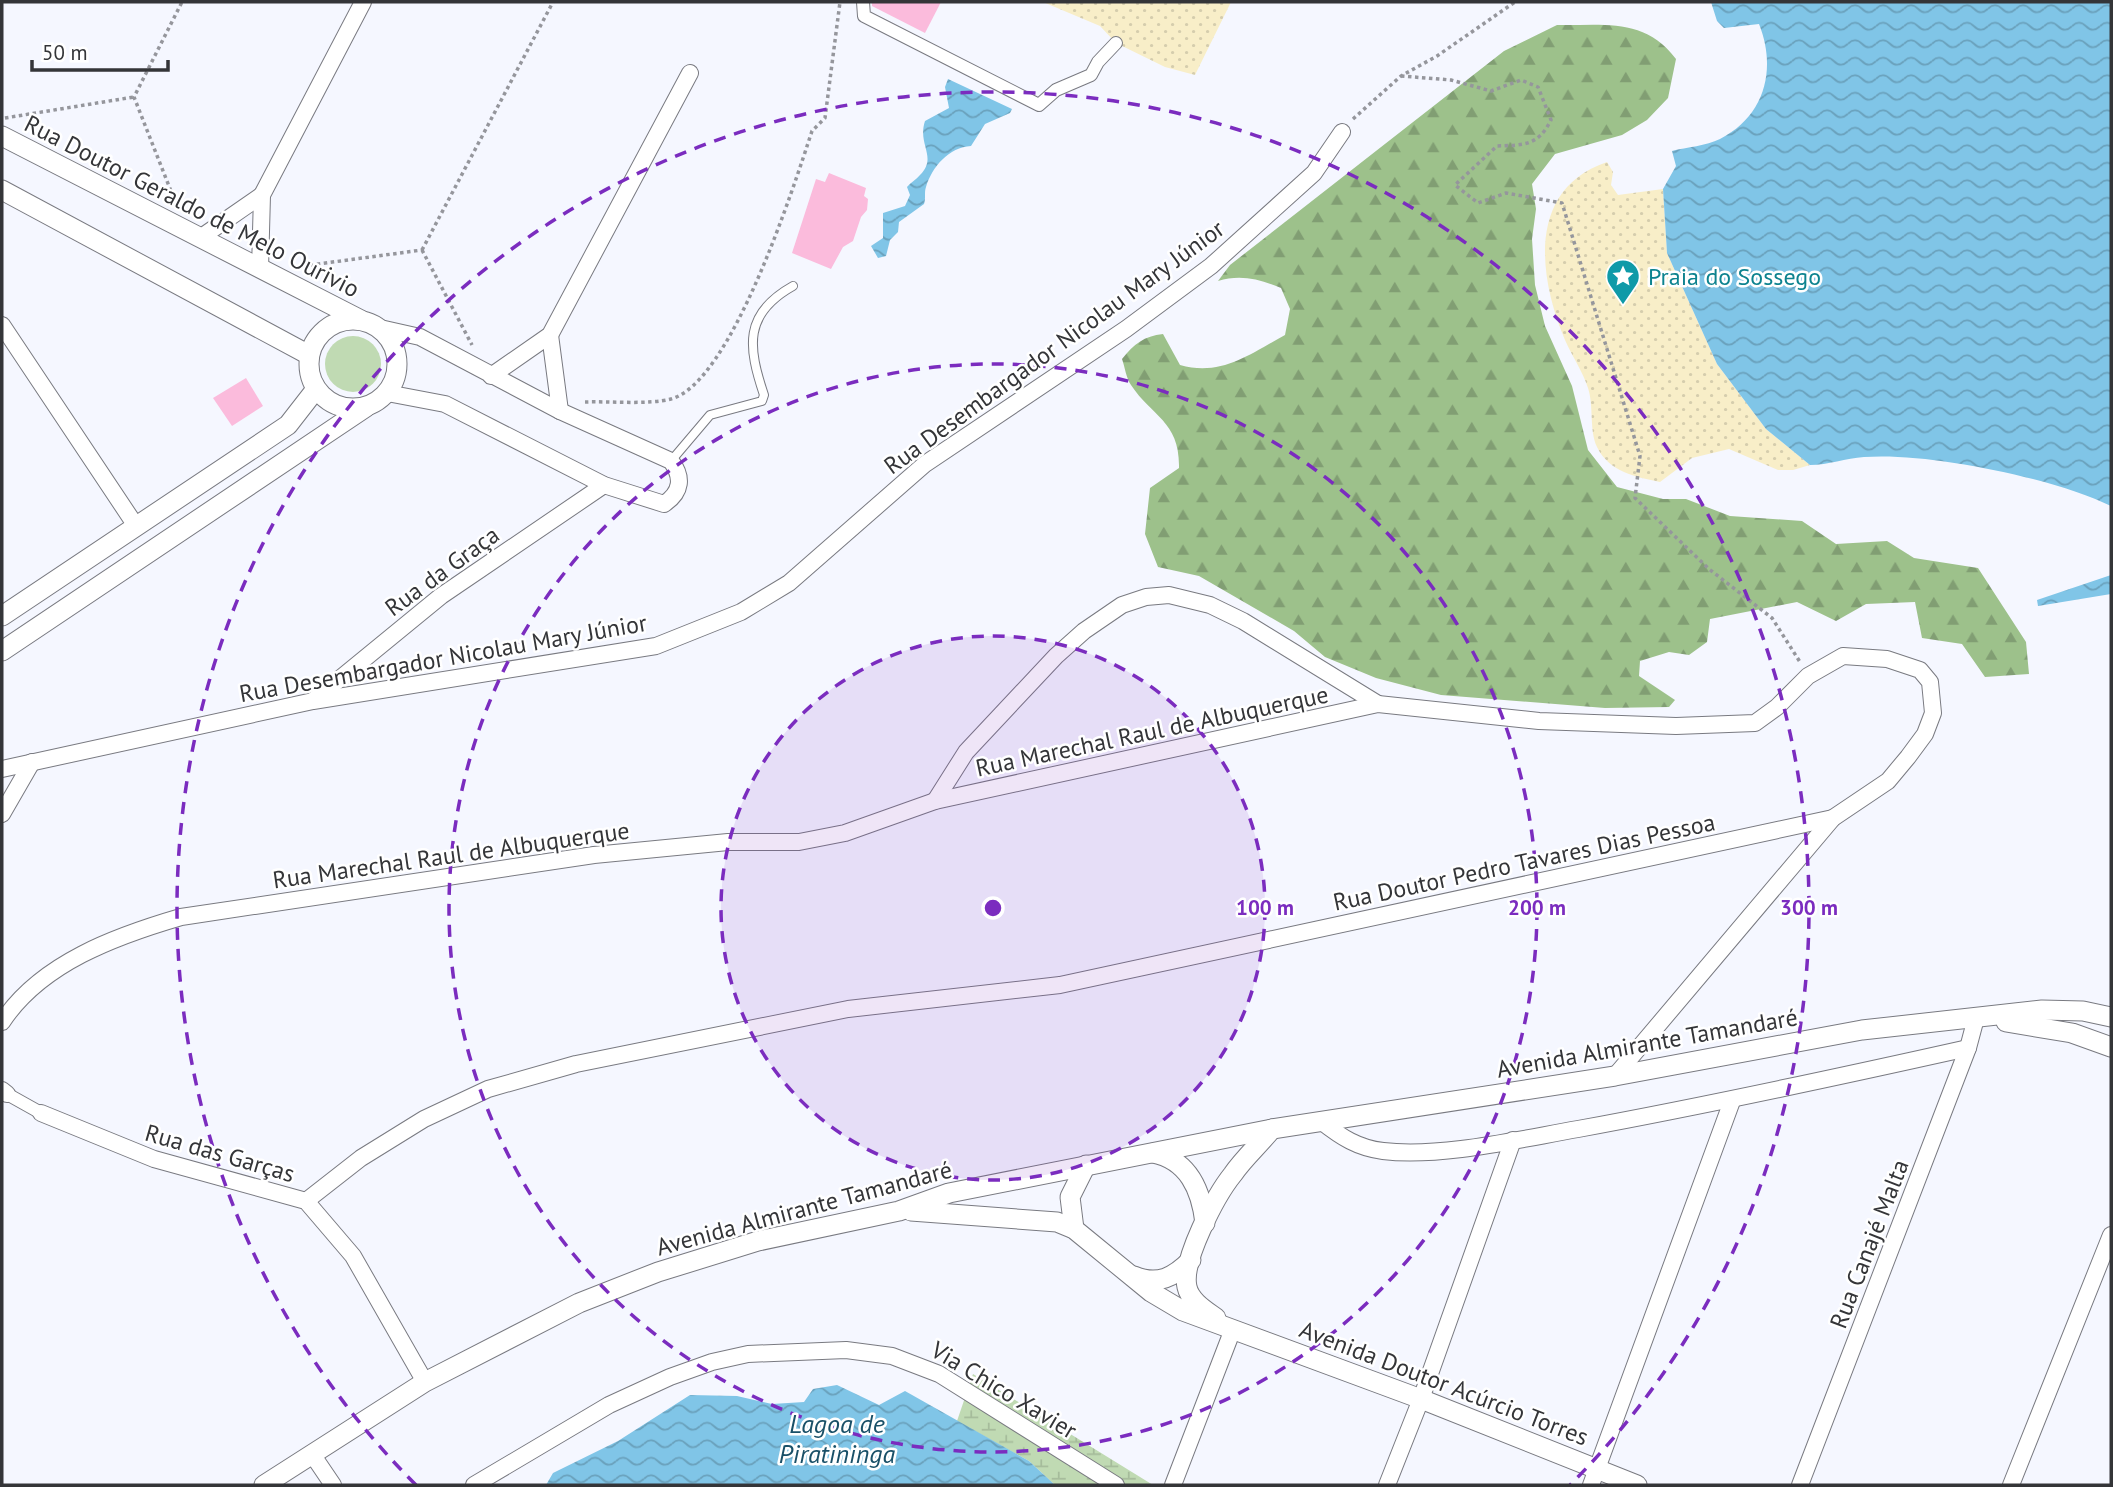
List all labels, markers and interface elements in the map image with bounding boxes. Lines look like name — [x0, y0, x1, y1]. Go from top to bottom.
scale bar — [32, 28, 168, 72]
text: 50 m — [42, 39, 88, 66]
street label: Rua Doutor Geraldo de Melo Ourivio — [19, 108, 365, 304]
street label: Rua Desembargador Nicolau Mary Júnior — [878, 213, 1230, 481]
place icon: Praia do Sossego — [1604, 257, 1642, 306]
place label: Praia do Sossego — [1648, 261, 1821, 292]
street label: Rua da Graça — [379, 519, 505, 623]
street label: Rua Desembargador Nicolau Mary Júnior — [237, 607, 649, 709]
street label: Rua Marechal Raul de Albuquerque — [973, 678, 1331, 784]
street label: Rua Doutor Pedro Tavares Dias Pessoa — [1330, 806, 1718, 918]
street label: Rua Marechal Raul de Albuquerque — [271, 815, 631, 895]
text: 100 m — [1236, 894, 1294, 921]
text: 200 m — [1508, 894, 1566, 921]
text: 300 m — [1780, 894, 1838, 921]
centre of rings — [981, 896, 1005, 920]
street label: Avenida Almirante Tamandaré — [1494, 1001, 1800, 1085]
street label: Rua das Garças — [142, 1117, 298, 1189]
street label: Avenida Almirante Tamandaré — [653, 1154, 955, 1262]
street label: Rua Canajé Malta — [1823, 1155, 1915, 1333]
street label: Avenida Doutor Acúrcio Torres — [1295, 1314, 1593, 1452]
street label: Via Chico Xavier — [924, 1334, 1083, 1446]
water label: Lagoa de Piratininga — [779, 1407, 895, 1470]

